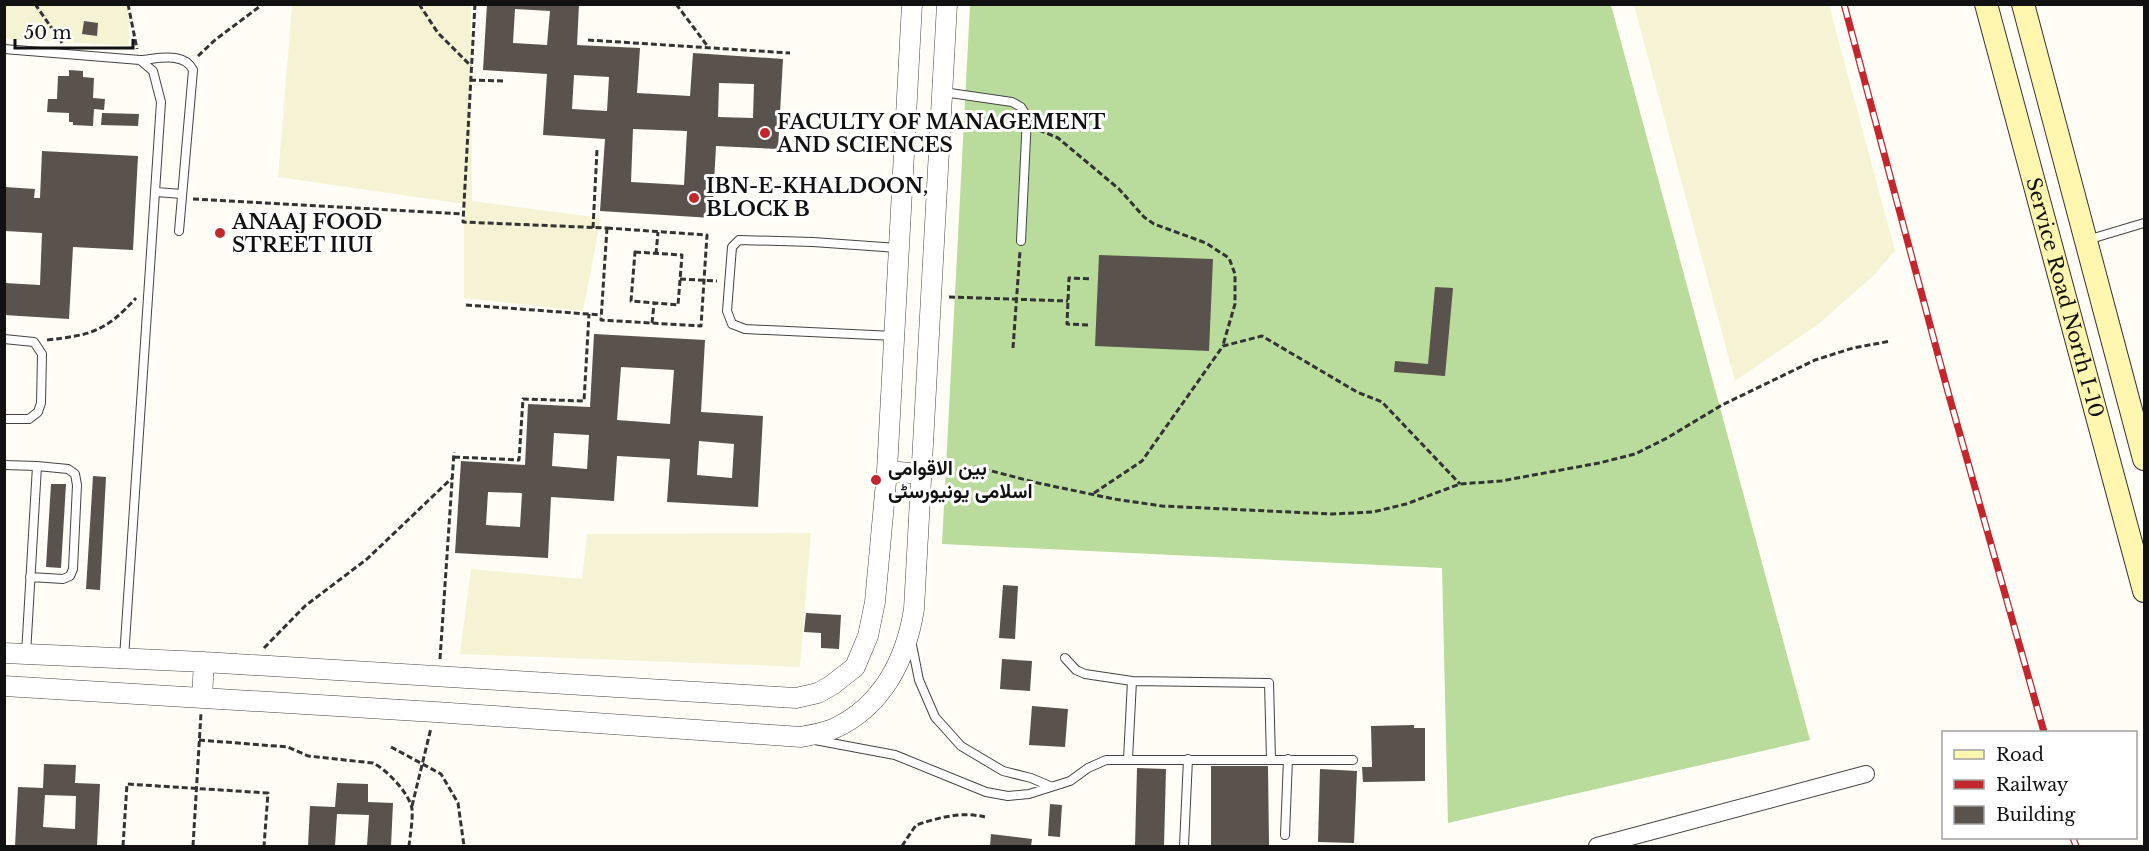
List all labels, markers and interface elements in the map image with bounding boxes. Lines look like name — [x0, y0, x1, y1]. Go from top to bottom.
scale bar — [15, 12, 134, 50]
text: 50 m — [24, 22, 72, 44]
place label: FACULTY OF MANAGEMENT AND SCIENCES — [776, 110, 1106, 157]
marker: FACULTY OF MANAGEMENT AND SCIENCES — [758, 126, 772, 140]
place label: IBN-E-KHALDOON, BLOCK B — [706, 174, 928, 221]
street label: Service Road North I-10 — [2021, 175, 2109, 420]
marker: IBN-E-KHALDOON, BLOCK B — [687, 191, 701, 205]
place label: ANAAJ FOOD STREET IIUI — [231, 210, 382, 257]
marker: ANAAJ FOOD STREET IIUI — [213, 226, 227, 240]
place label: بین الاقوامی اسلامی یونیورسٹی — [888, 456, 1033, 504]
marker: بین الاقوامی اسلامی یونیورسٹی — [869, 473, 883, 487]
legend — [1942, 731, 2137, 839]
text: Road — [1996, 744, 2044, 766]
text: Railway — [1996, 774, 2069, 796]
text: Building — [1996, 804, 2075, 826]

